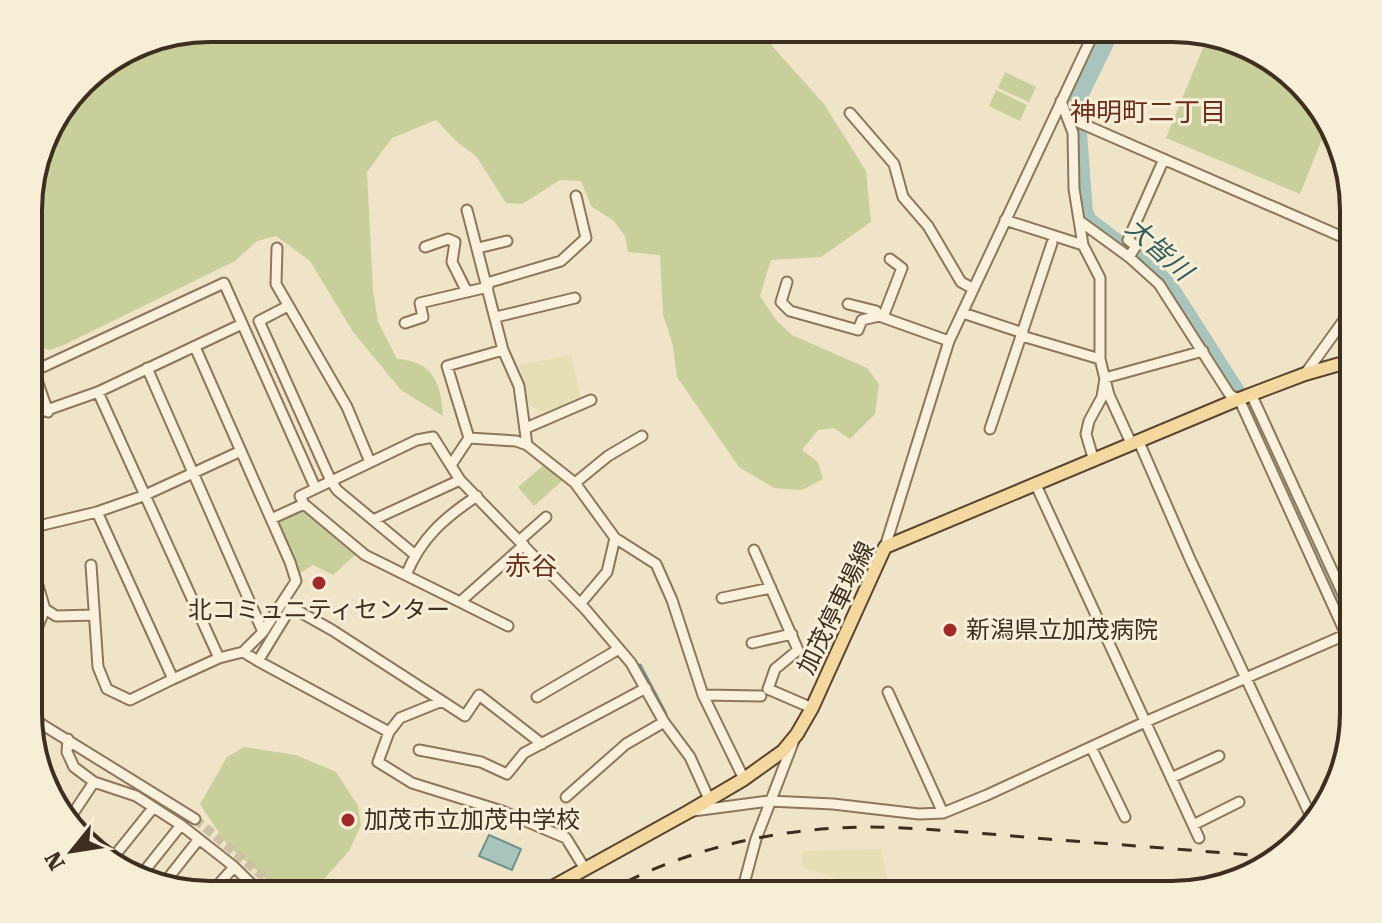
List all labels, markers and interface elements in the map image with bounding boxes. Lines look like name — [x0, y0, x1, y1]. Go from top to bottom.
district label: 神明町二丁目 — [1070, 97, 1226, 127]
water label: 大皆川 — [1120, 212, 1200, 288]
street label: 加茂停車場線 — [792, 537, 880, 679]
district label: 赤谷 — [505, 551, 557, 581]
marker: 北コミュニティセンター — [310, 574, 328, 592]
place label: 北コミュニティセンター — [188, 596, 450, 624]
place label: 新潟県立加茂病院 — [966, 616, 1158, 644]
marker: 新潟県立加茂病院 — [941, 621, 959, 639]
place label: 加茂市立加茂中学校 — [364, 806, 580, 834]
north arrow — [32, 811, 112, 891]
marker: 加茂市立加茂中学校 — [339, 811, 357, 829]
text: N — [40, 847, 70, 874]

